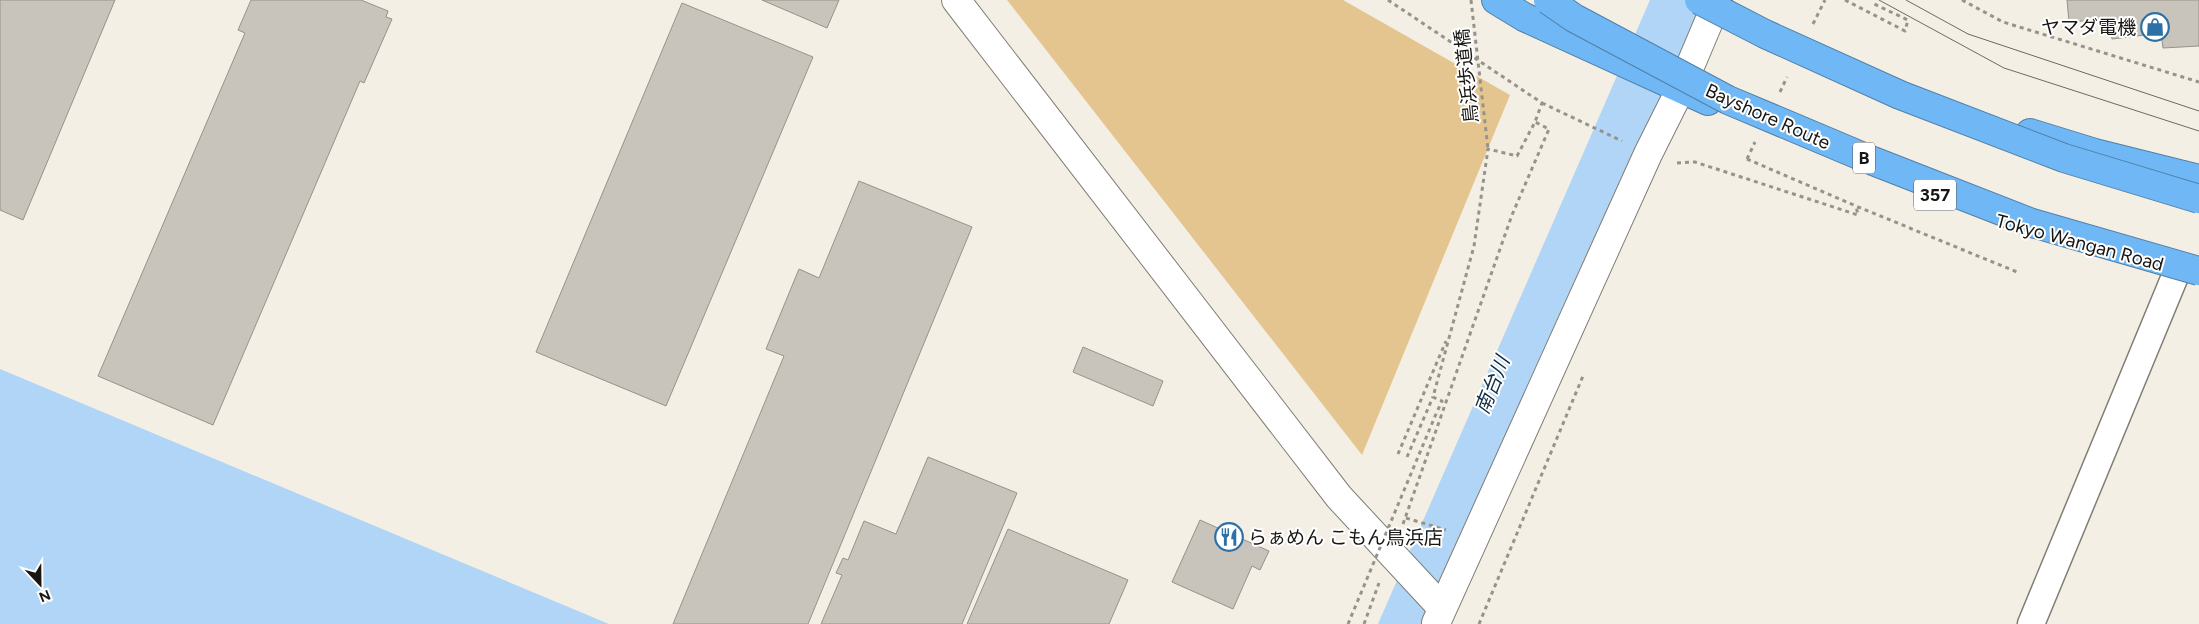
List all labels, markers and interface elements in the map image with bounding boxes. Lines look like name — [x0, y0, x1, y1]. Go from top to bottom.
shop icon: ヤマダ電機 — [2140, 12, 2170, 42]
place label: ヤマダ電機 — [2041, 16, 2136, 39]
street label: 鳥浜歩道橋 — [1450, 27, 1483, 124]
street label: Bayshore Route — [1702, 79, 1834, 154]
road number: B — [1853, 142, 1875, 174]
road number: 357 — [1914, 180, 1956, 210]
street label: Tokyo Wangan Road — [1993, 209, 2166, 276]
water label: 南台川 — [1470, 351, 1515, 417]
restaurant icon: らぁめん こもん鳥浜店 — [1214, 522, 1244, 552]
place label: らぁめん こもん鳥浜店 — [1248, 526, 1443, 549]
north arrow — [15, 559, 65, 609]
text: N — [36, 586, 53, 605]

